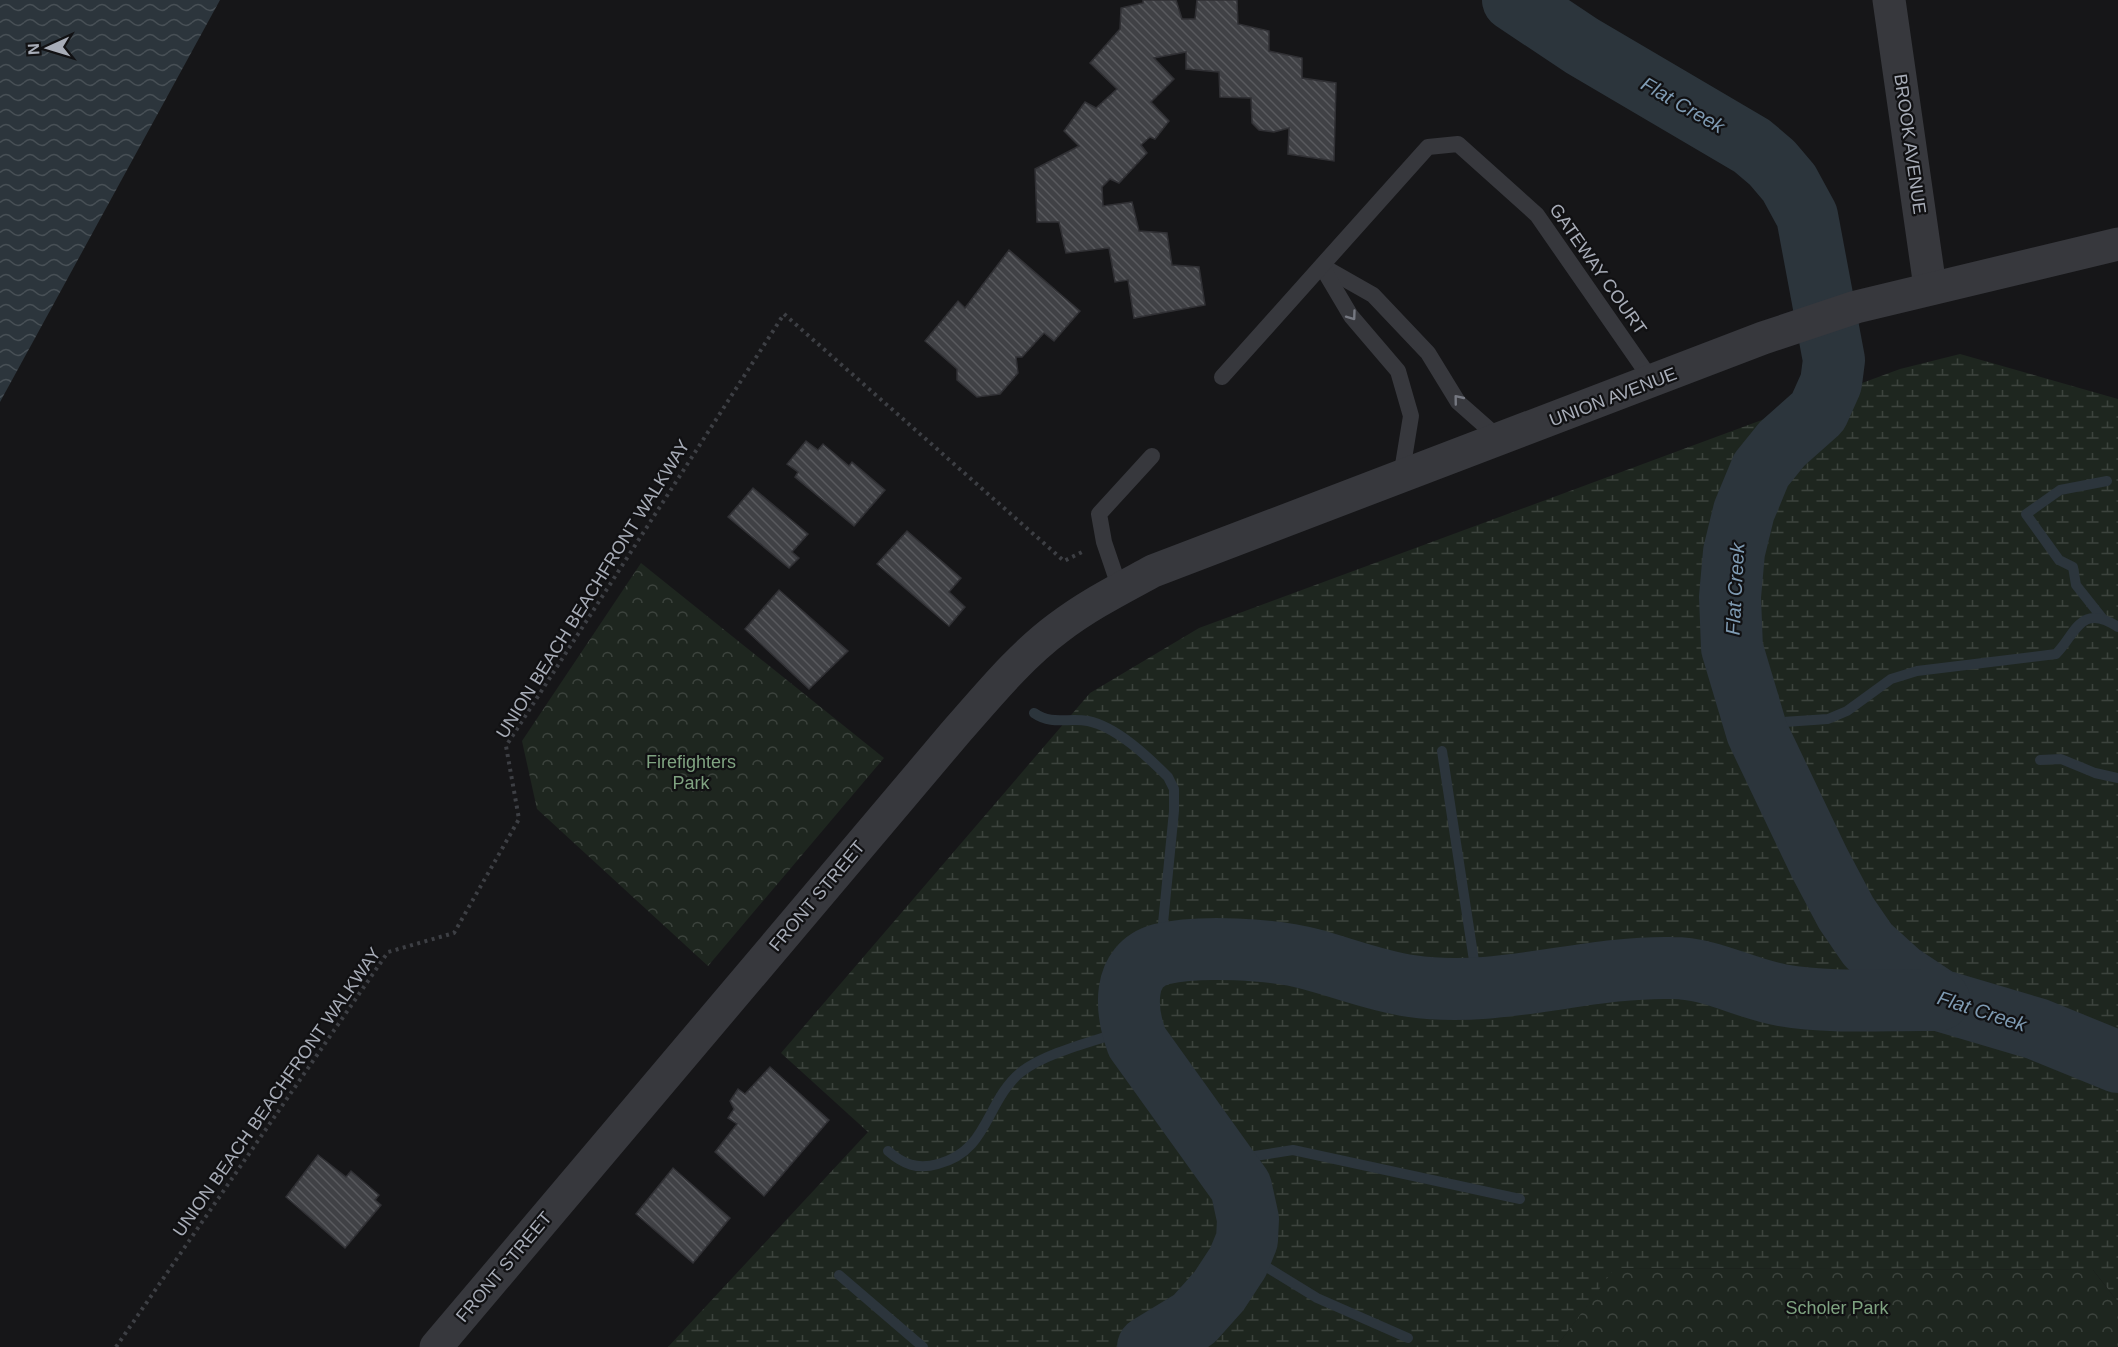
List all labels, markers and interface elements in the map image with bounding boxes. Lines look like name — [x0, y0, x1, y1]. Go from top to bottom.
north arrow — [18, 18, 78, 78]
text: N — [25, 43, 42, 55]
water label: Flat Creek — [1638, 72, 1729, 138]
street label: BROOK AVENUE — [1890, 72, 1930, 216]
street label: GATEWAY COURT — [1545, 200, 1651, 338]
one-way arrow — [1345, 309, 1356, 320]
street label: UNION AVENUE — [1547, 364, 1679, 430]
one-way arrow — [1455, 395, 1466, 406]
street label: UNION BEACH BEACHFRONT WALKWAY — [492, 436, 694, 742]
water label: Flat Creek — [1722, 541, 1748, 636]
park label: Firefighters Park — [646, 752, 736, 793]
street label: FRONT STREET — [765, 837, 869, 955]
street label: UNION BEACH BEACHFRONT WALKWAY — [169, 944, 385, 1240]
water label: Flat Creek — [1935, 986, 2030, 1036]
street label: FRONT STREET — [452, 1208, 556, 1326]
park label: Scholer Park — [1785, 1298, 1890, 1318]

